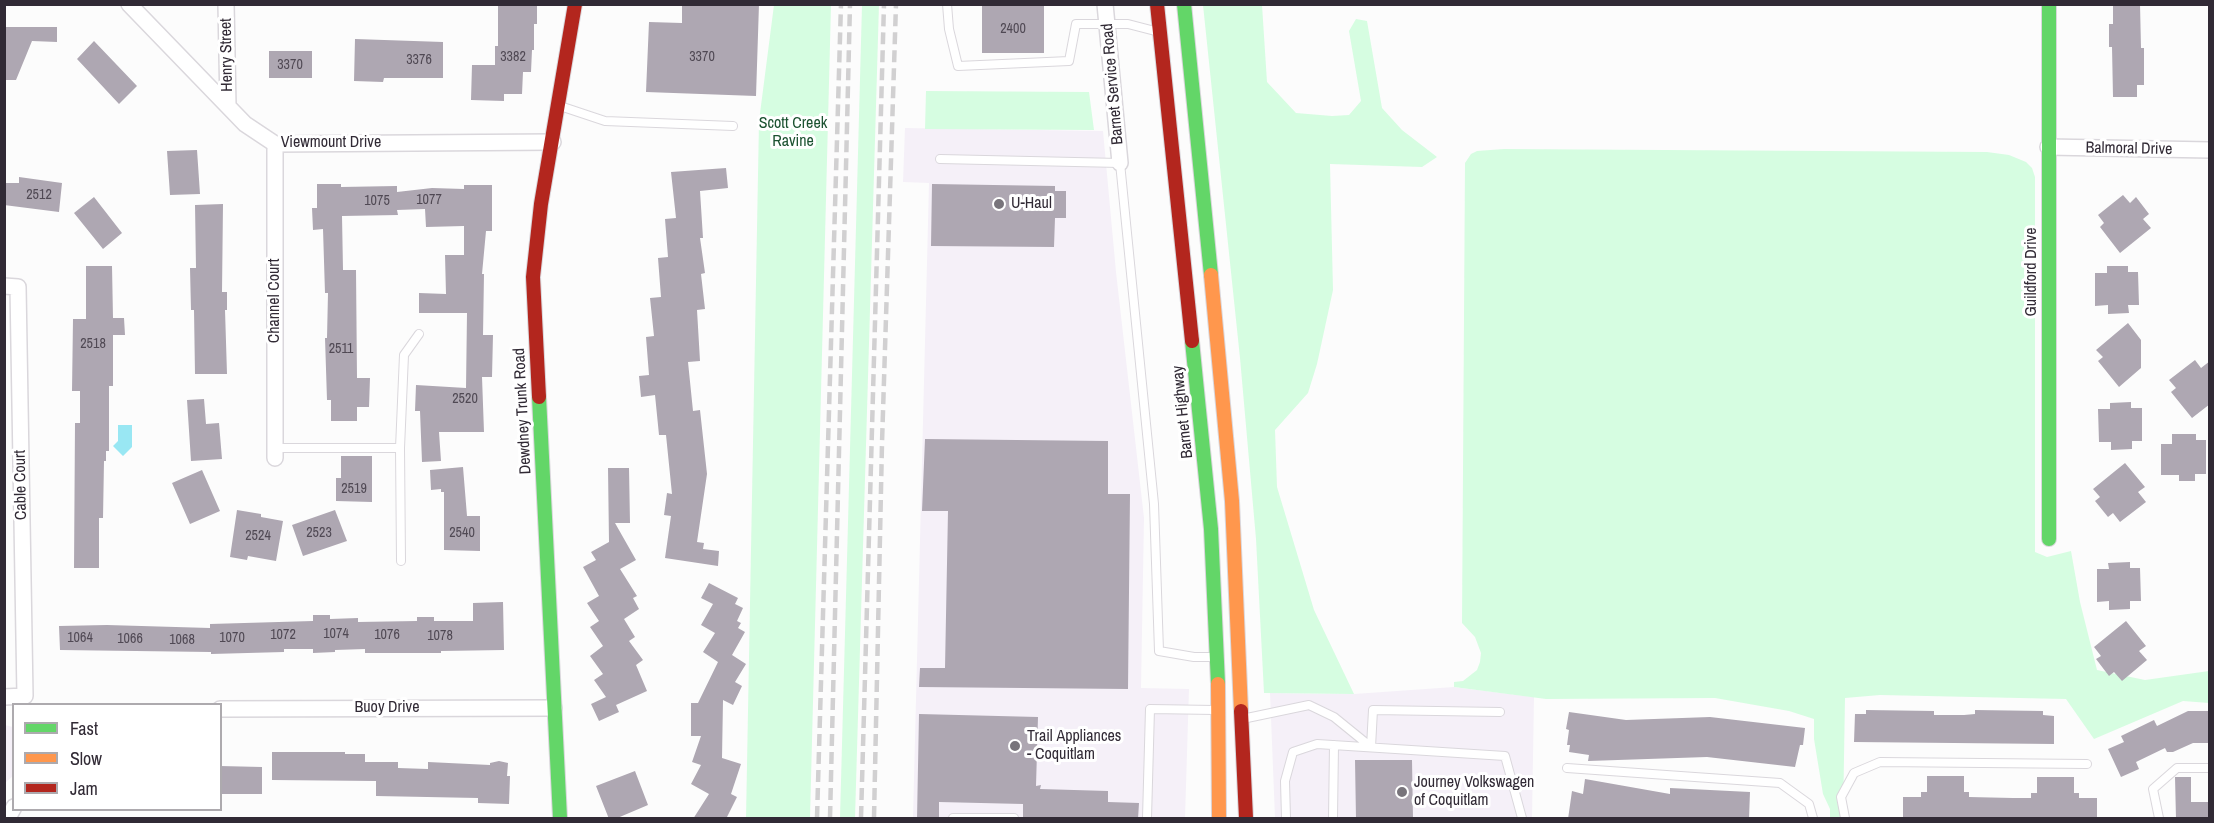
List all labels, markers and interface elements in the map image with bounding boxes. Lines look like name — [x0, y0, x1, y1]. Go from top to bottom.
street label: Henry Street — [217, 18, 237, 92]
house number: 2400 — [1000, 21, 1026, 37]
street label: Barnet Service Road — [1098, 22, 1128, 146]
house number: 3382 — [500, 49, 526, 65]
house number: 3370 — [689, 49, 715, 65]
house number: 3376 — [406, 52, 432, 68]
house number: 3370 — [277, 57, 303, 73]
park label: Scott Creek Ravine — [759, 114, 827, 152]
street label: Viewmount Drive — [281, 133, 381, 153]
street label: Balmoral Drive — [2085, 139, 2173, 159]
house number: 2512 — [26, 187, 52, 203]
house number: 1077 — [416, 192, 442, 208]
house number: 1075 — [364, 193, 390, 209]
place label: U-Haul — [1011, 194, 1052, 214]
marker: U-Haul — [992, 197, 1006, 211]
street label: Guildford Drive — [2022, 228, 2042, 316]
street label: Channel Court — [265, 259, 285, 343]
house number: 2518 — [80, 336, 106, 352]
house number: 2511 — [329, 341, 353, 357]
street label: Dewdney Trunk Road — [510, 347, 536, 475]
street label: Barnet Highway — [1169, 365, 1197, 459]
house number: 2520 — [452, 391, 478, 407]
street label: Cable Court — [11, 450, 31, 520]
house number: 2519 — [341, 481, 367, 497]
house number: 2523 — [306, 525, 332, 541]
house number: 2540 — [449, 525, 475, 541]
house number: 2524 — [245, 528, 271, 544]
house number: 1074 — [323, 626, 349, 642]
house number: 1072 — [270, 627, 296, 643]
house number: 1076 — [374, 627, 400, 643]
house number: 1078 — [427, 628, 453, 644]
house number: 1064 — [67, 630, 93, 646]
house number: 1070 — [219, 630, 245, 646]
house number: 1066 — [117, 631, 143, 647]
house number: 1068 — [169, 632, 195, 648]
street label: Buoy Drive — [355, 698, 419, 718]
legend — [12, 703, 222, 811]
text: Fast — [70, 716, 98, 741]
place label: Trail Appliances - Coquitlam — [1027, 727, 1121, 765]
marker: Trail Appliances - Coquitlam — [1008, 739, 1022, 753]
text: Slow — [70, 746, 102, 771]
place label: Journey Volkswagen of Coquitlam — [1414, 773, 1534, 811]
text: Jam — [70, 776, 98, 801]
marker: Journey Volkswagen of Coquitlam — [1395, 785, 1409, 799]

